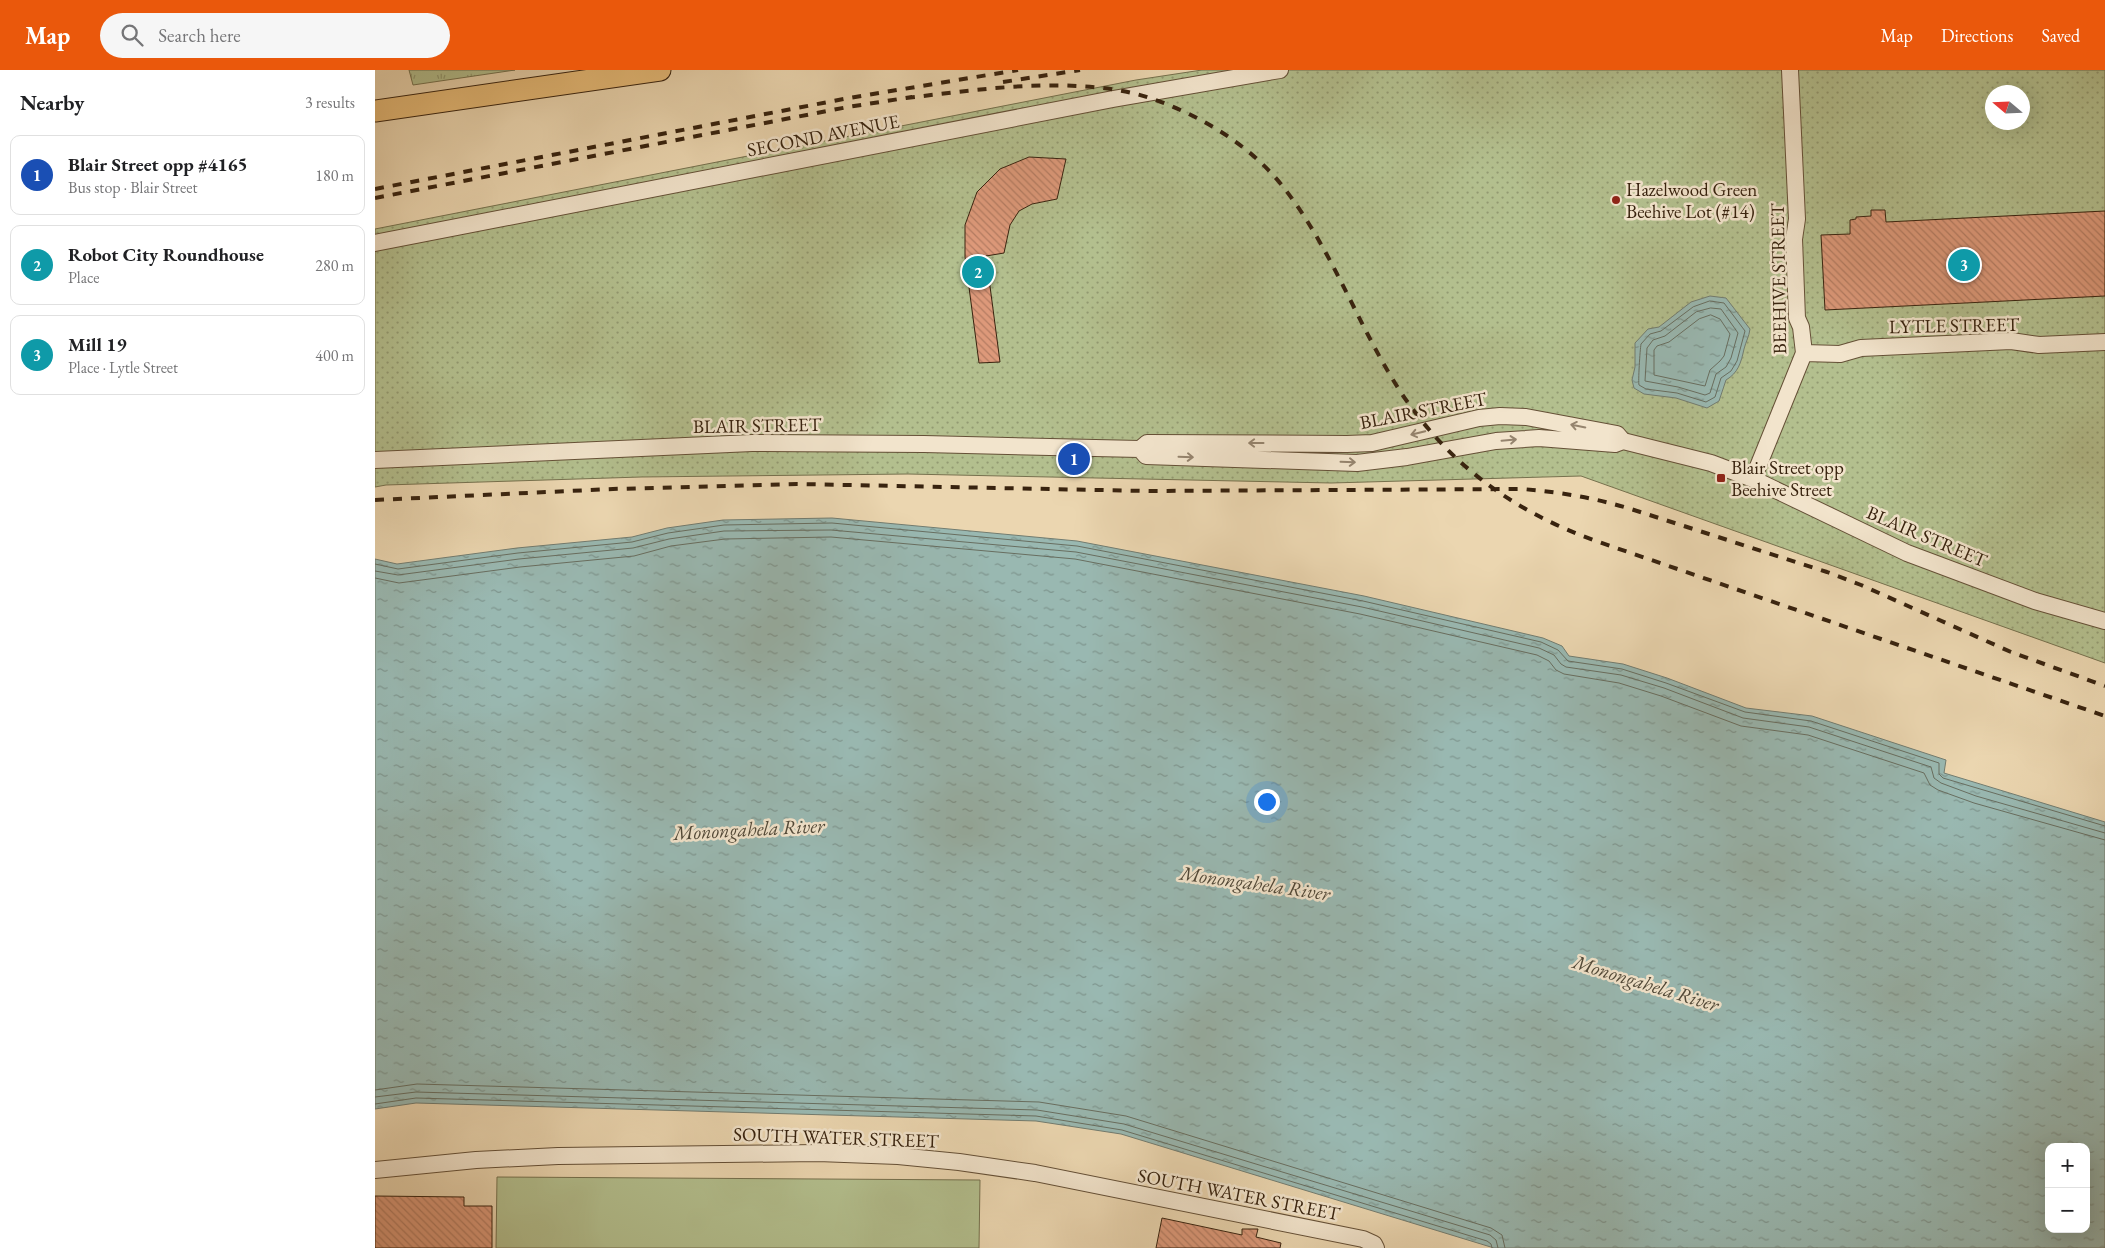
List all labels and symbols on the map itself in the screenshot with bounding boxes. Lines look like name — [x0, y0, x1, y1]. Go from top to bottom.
north arrow — [1985, 85, 2030, 130]
street label: SECOND AVENUE — [745, 108, 902, 162]
place label: Hazelwood Green Beehive Lot (#14) — [1626, 177, 1757, 224]
marker: Hazelwood Green Beehive Lot (#14) — [1610, 194, 1622, 206]
street label: BEEHIVE STREET — [1765, 203, 1792, 355]
pin: 3 — [1948, 246, 1980, 284]
pin: 2 — [962, 253, 994, 291]
street label: LYTLE STREET — [1889, 312, 2020, 339]
street label: BLAIR STREET — [1358, 386, 1489, 435]
street label: BLAIR STREET — [693, 412, 822, 439]
one-way arrow — [1570, 421, 1586, 431]
one-way arrow — [1410, 428, 1426, 438]
one-way arrow — [1500, 436, 1516, 445]
one-way arrow — [1249, 438, 1265, 448]
pin: 1 — [1058, 440, 1090, 478]
one-way arrow — [1177, 452, 1193, 462]
place label: Blair Street opp Beehive Street — [1731, 455, 1844, 502]
one-way arrow — [1340, 458, 1356, 467]
marker: Blair Street opp Beehive Street — [1715, 472, 1727, 484]
street label: BLAIR STREET — [1863, 500, 1991, 573]
your location — [1254, 789, 1280, 815]
water label: Monongahela River — [672, 812, 827, 846]
water label: Monongahela River — [1177, 859, 1333, 907]
water label: Monongahela River — [1569, 948, 1723, 1018]
street label: SOUTH WATER STREET — [733, 1121, 939, 1154]
street label: SOUTH WATER STREET — [1136, 1163, 1342, 1226]

